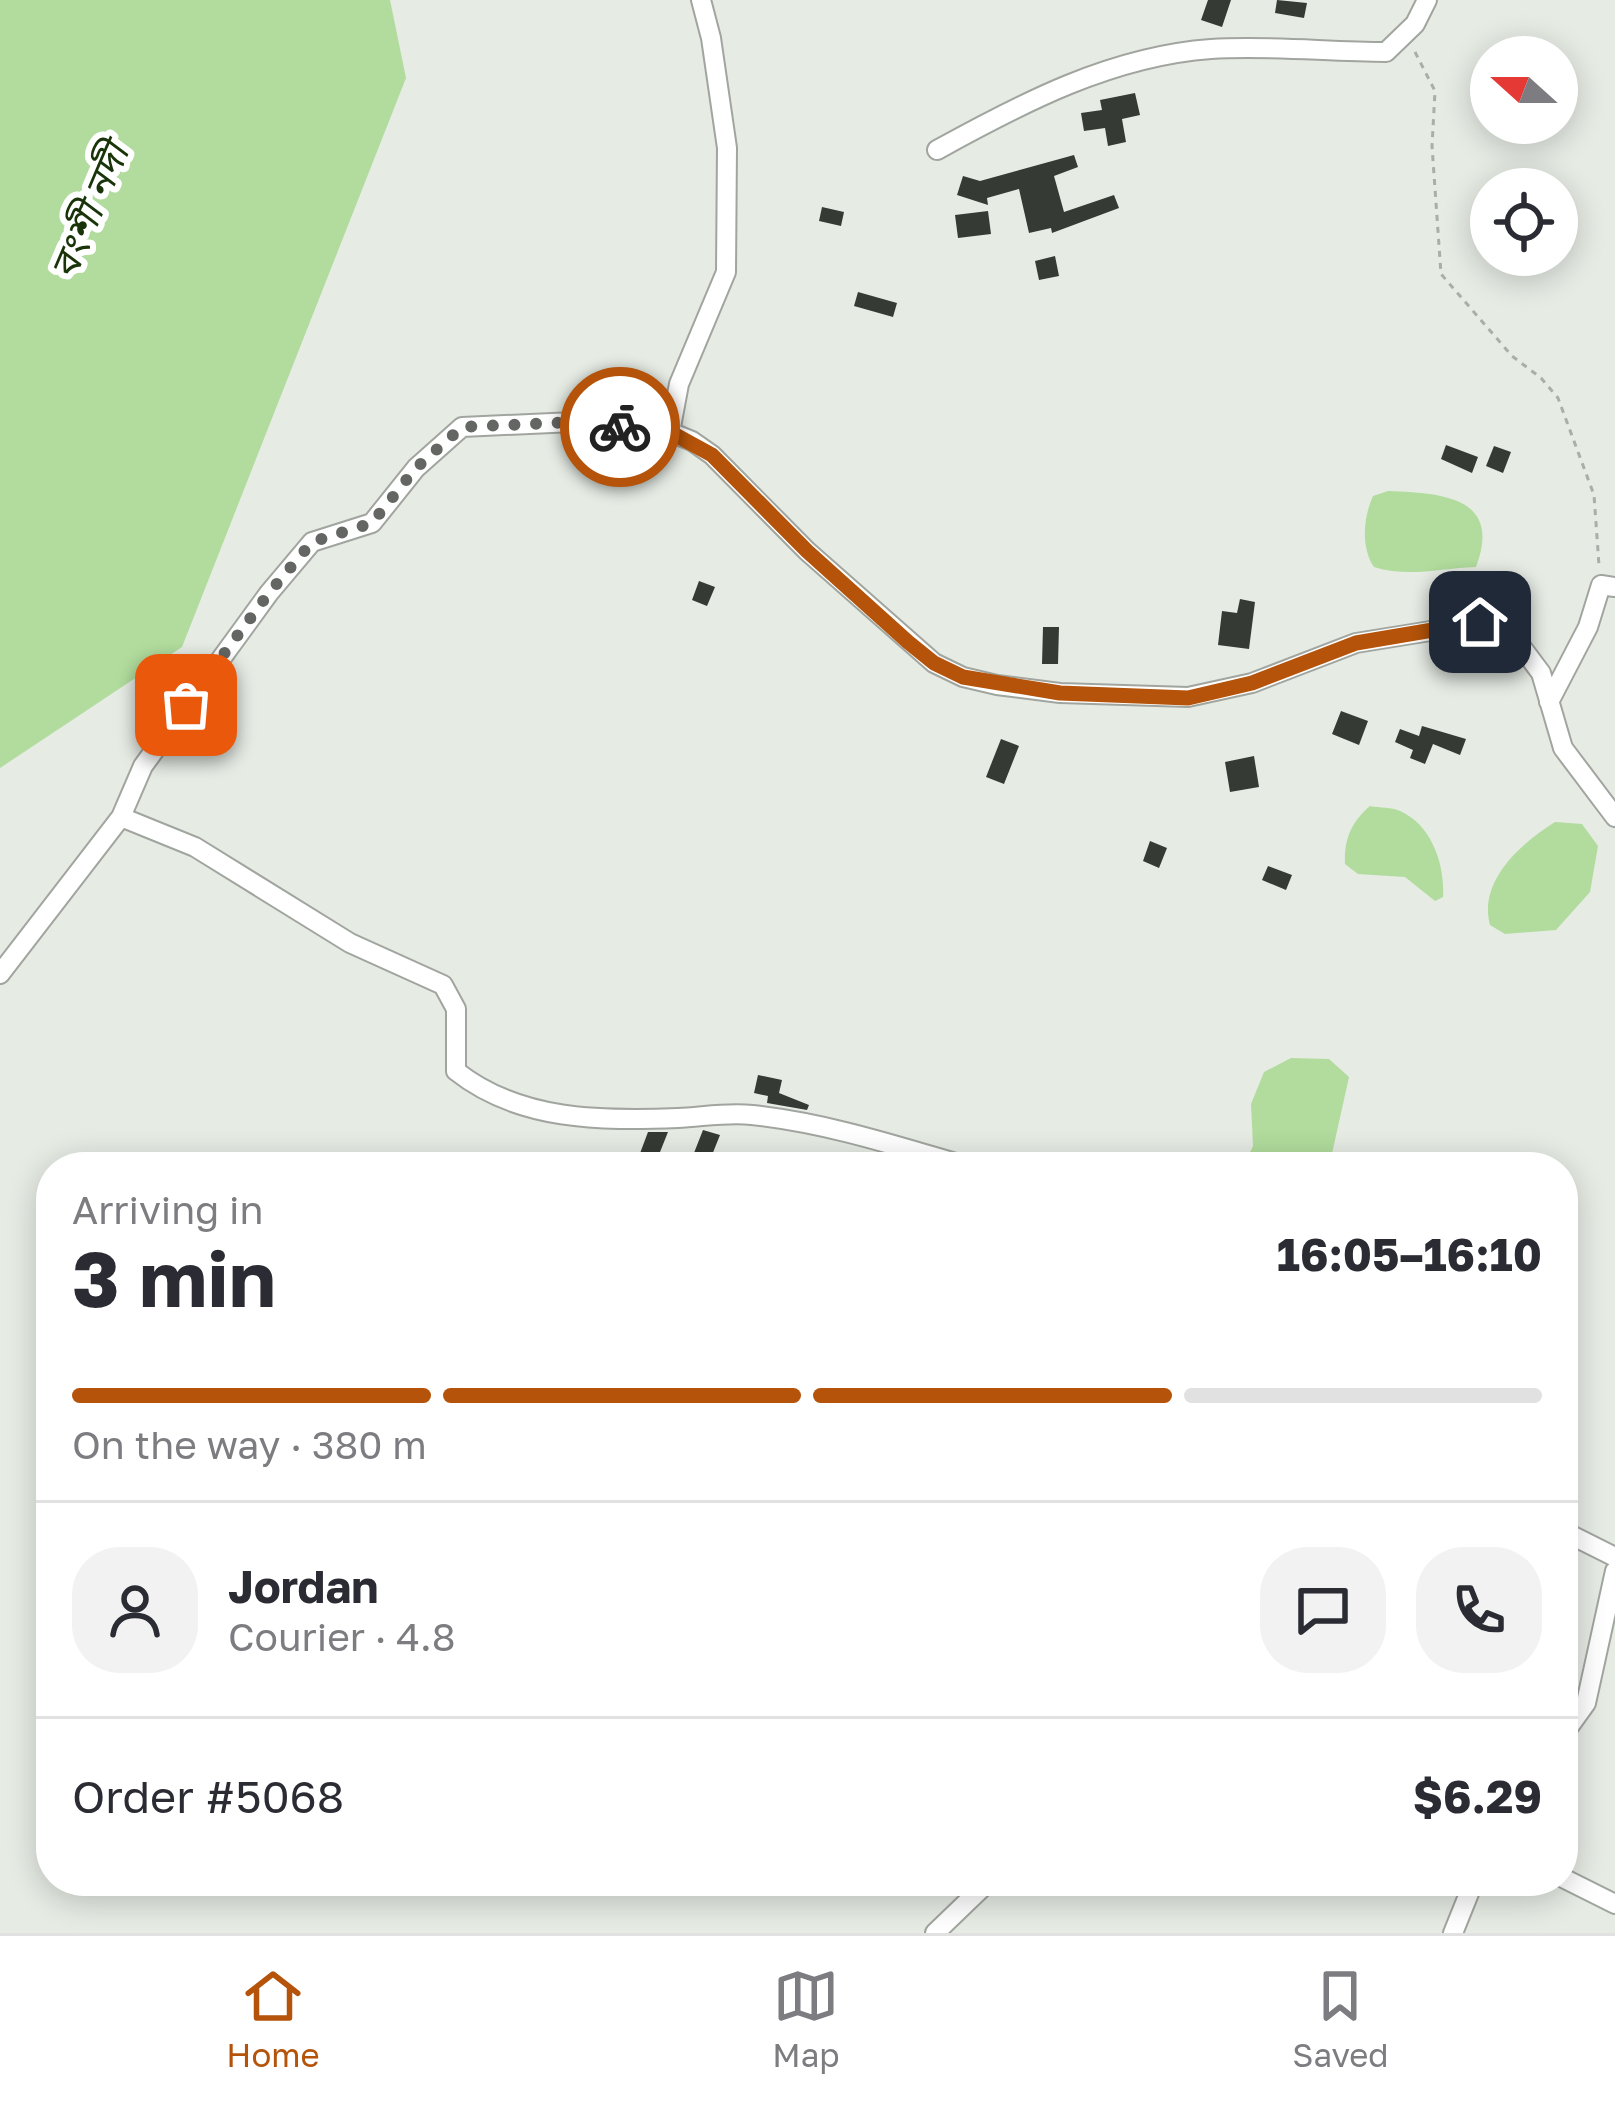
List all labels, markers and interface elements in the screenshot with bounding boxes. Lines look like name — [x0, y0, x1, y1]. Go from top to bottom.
north arrow — [1470, 36, 1578, 144]
map controls — [1470, 36, 1578, 276]
water label: বংশী নদী — [39, 130, 141, 286]
button: locate — [1470, 168, 1578, 276]
courier — [560, 367, 680, 487]
icon: bike — [587, 394, 653, 460]
pin — [1429, 571, 1531, 673]
icon: home — [1447, 589, 1513, 655]
pin — [135, 654, 237, 756]
icon: bag — [153, 672, 219, 738]
text: Arriving in — [72, 1186, 263, 1233]
text: 16:05–16:10 — [1277, 1227, 1542, 1281]
text: 3 min — [72, 1231, 276, 1324]
text: On the way · 380 m — [72, 1421, 427, 1468]
button: person — [72, 1547, 198, 1673]
button: chat — [1260, 1547, 1386, 1673]
button: phone — [1416, 1547, 1542, 1673]
text: Jordan — [228, 1559, 379, 1613]
text: Courier · 4.8 — [228, 1613, 456, 1660]
text: Order #5068 — [72, 1769, 344, 1823]
text: $6.29 — [1413, 1769, 1542, 1823]
tab: Home — [226, 1963, 320, 2074]
tab: Map — [772, 1963, 840, 2074]
tab: Saved — [1292, 1963, 1389, 2074]

